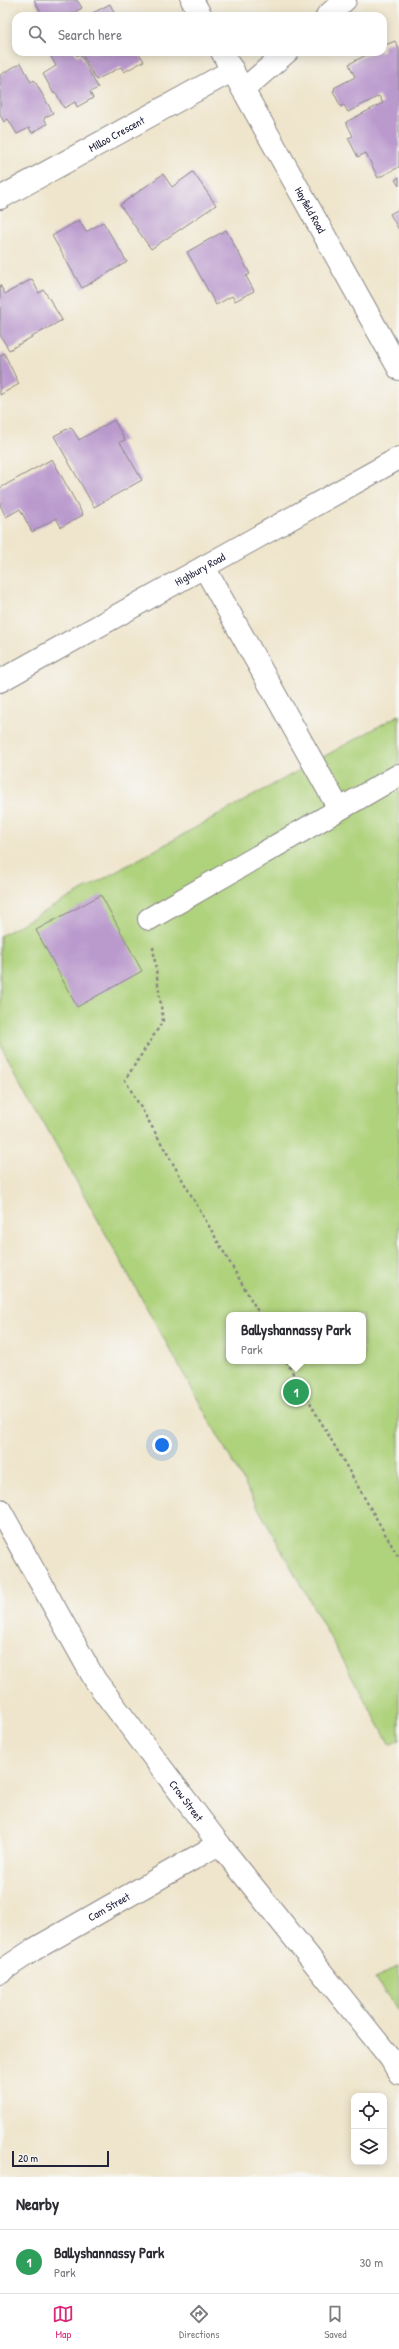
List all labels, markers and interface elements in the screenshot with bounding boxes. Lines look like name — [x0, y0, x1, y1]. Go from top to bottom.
search box — [12, 12, 387, 56]
icon: search — [26, 23, 48, 45]
text: Search here — [58, 24, 122, 45]
street label: Milloo Crescent — [86, 113, 147, 155]
street label: Hayfield Road — [292, 184, 329, 236]
street label: Highbury Road — [172, 549, 228, 589]
popup — [226, 1312, 366, 1364]
text: Ballyshannassy Park — [241, 1319, 351, 1340]
text: Park — [241, 1340, 263, 1358]
pin: 1 — [283, 1377, 309, 1407]
your location — [152, 1435, 172, 1455]
street label: Crow Street — [166, 1777, 206, 1824]
street label: Cam Street — [85, 1889, 133, 1924]
map controls — [351, 2093, 387, 2165]
button: locate — [351, 2093, 387, 2129]
button: layers — [351, 2129, 387, 2165]
scale bar — [12, 2149, 109, 2168]
text: 20 m — [18, 2151, 38, 2165]
text: Nearby — [16, 2192, 59, 2215]
text: Ballyshannassy Park — [54, 2242, 164, 2263]
text: 1 — [27, 2253, 31, 2271]
text: 30 m — [360, 2253, 383, 2271]
text: Park — [54, 2263, 76, 2281]
tab: Map — [52, 2303, 74, 2341]
tab: Directions — [179, 2303, 220, 2341]
tab: Saved — [324, 2303, 347, 2341]

